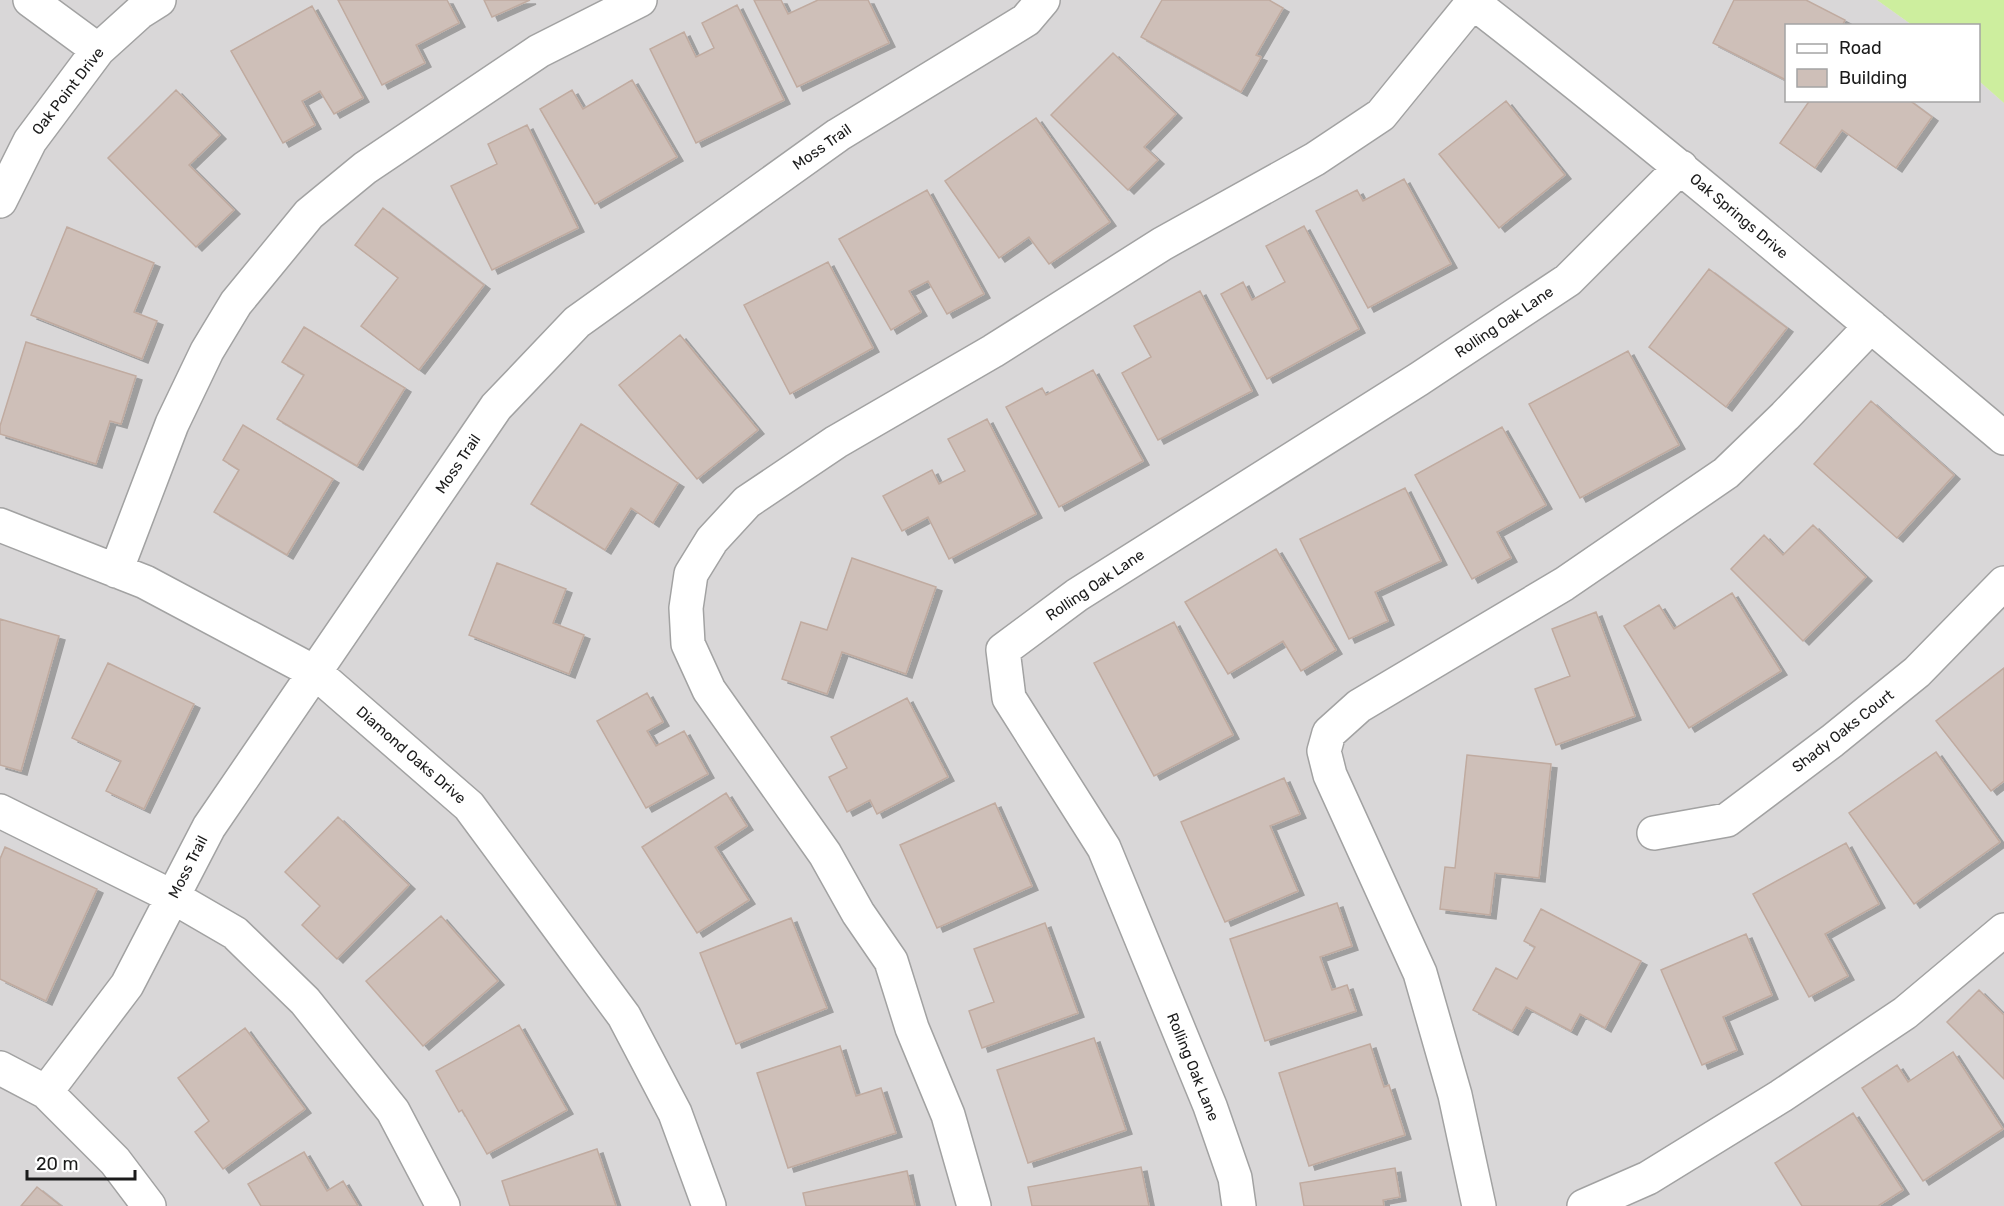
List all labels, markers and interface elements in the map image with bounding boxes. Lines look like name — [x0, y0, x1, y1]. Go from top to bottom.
legend — [1785, 24, 1980, 102]
text: Road — [1839, 37, 1882, 59]
street label: Oak Point Drive — [28, 44, 108, 138]
text: Building — [1839, 67, 1907, 89]
street label: Moss Trail — [789, 120, 855, 174]
street label: Oak Springs Drive — [1686, 170, 1792, 262]
street label: Rolling Oak Lane — [1451, 282, 1557, 362]
street label: Moss Trail — [432, 431, 484, 497]
street label: Rolling Oak Lane — [1042, 545, 1148, 625]
street label: Shady Oaks Court — [1789, 686, 1897, 776]
street label: Diamond Oaks Drive — [353, 702, 469, 808]
street label: Moss Trail — [165, 833, 211, 901]
street label: Rolling Oak Lane — [1163, 1010, 1223, 1124]
scale bar — [27, 1143, 135, 1181]
text: 20 m — [36, 1153, 78, 1175]

